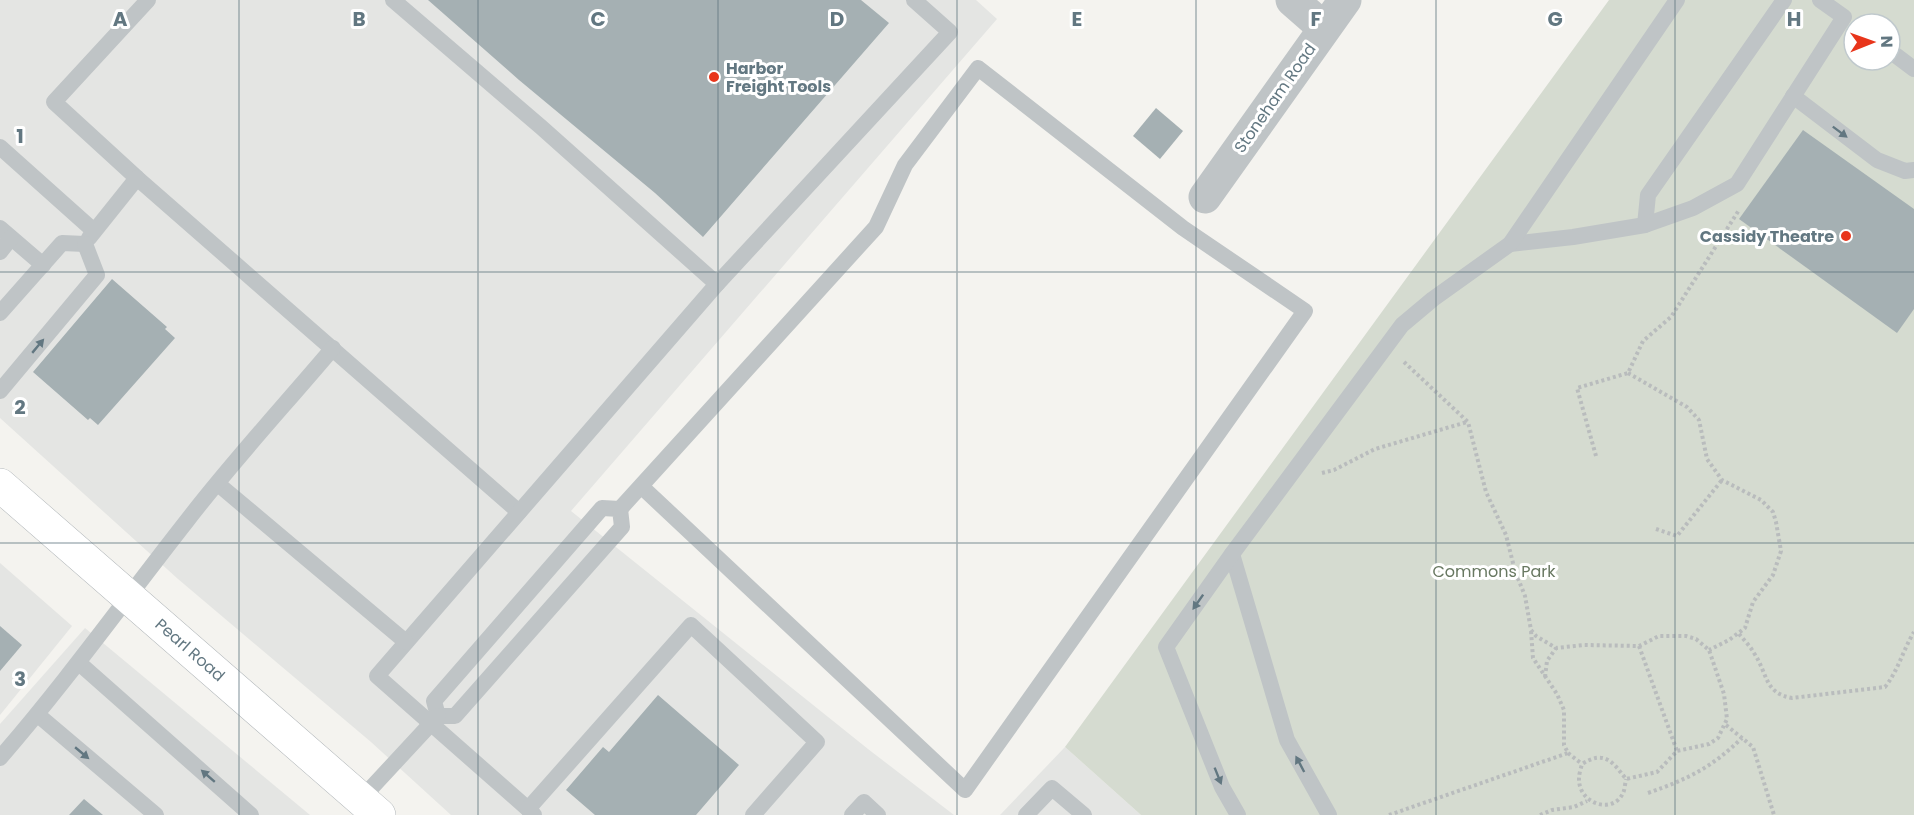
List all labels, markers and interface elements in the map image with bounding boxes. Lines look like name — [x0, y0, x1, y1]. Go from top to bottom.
text: A — [113, 5, 128, 33]
text: B — [352, 5, 366, 33]
text: C — [590, 5, 606, 33]
text: D — [830, 5, 844, 33]
text: E — [1072, 5, 1082, 33]
text: F — [1311, 5, 1322, 33]
text: G — [1547, 5, 1563, 33]
text: H — [1787, 5, 1801, 33]
north arrow — [1842, 12, 1902, 72]
text: N — [1875, 36, 1898, 48]
street label: Stoneham Road — [1229, 39, 1321, 157]
place label: Harbor Freight Tools — [726, 57, 831, 98]
marker: Harbor Freight Tools — [707, 70, 721, 84]
text: 1 — [16, 122, 24, 150]
one-way arrow — [1832, 125, 1848, 138]
place label: Cassidy Theatre — [1700, 225, 1834, 248]
marker: Cassidy Theatre — [1839, 229, 1853, 243]
one-way arrow — [31, 338, 44, 354]
text: 2 — [14, 393, 26, 421]
park label: Commons Park — [1433, 560, 1556, 583]
one-way arrow — [1192, 593, 1204, 609]
street label: Pearl Road — [150, 613, 230, 687]
text: 3 — [14, 665, 26, 693]
one-way arrow — [74, 746, 89, 759]
one-way arrow — [1295, 755, 1305, 772]
one-way arrow — [1213, 768, 1223, 786]
one-way arrow — [200, 769, 215, 783]

